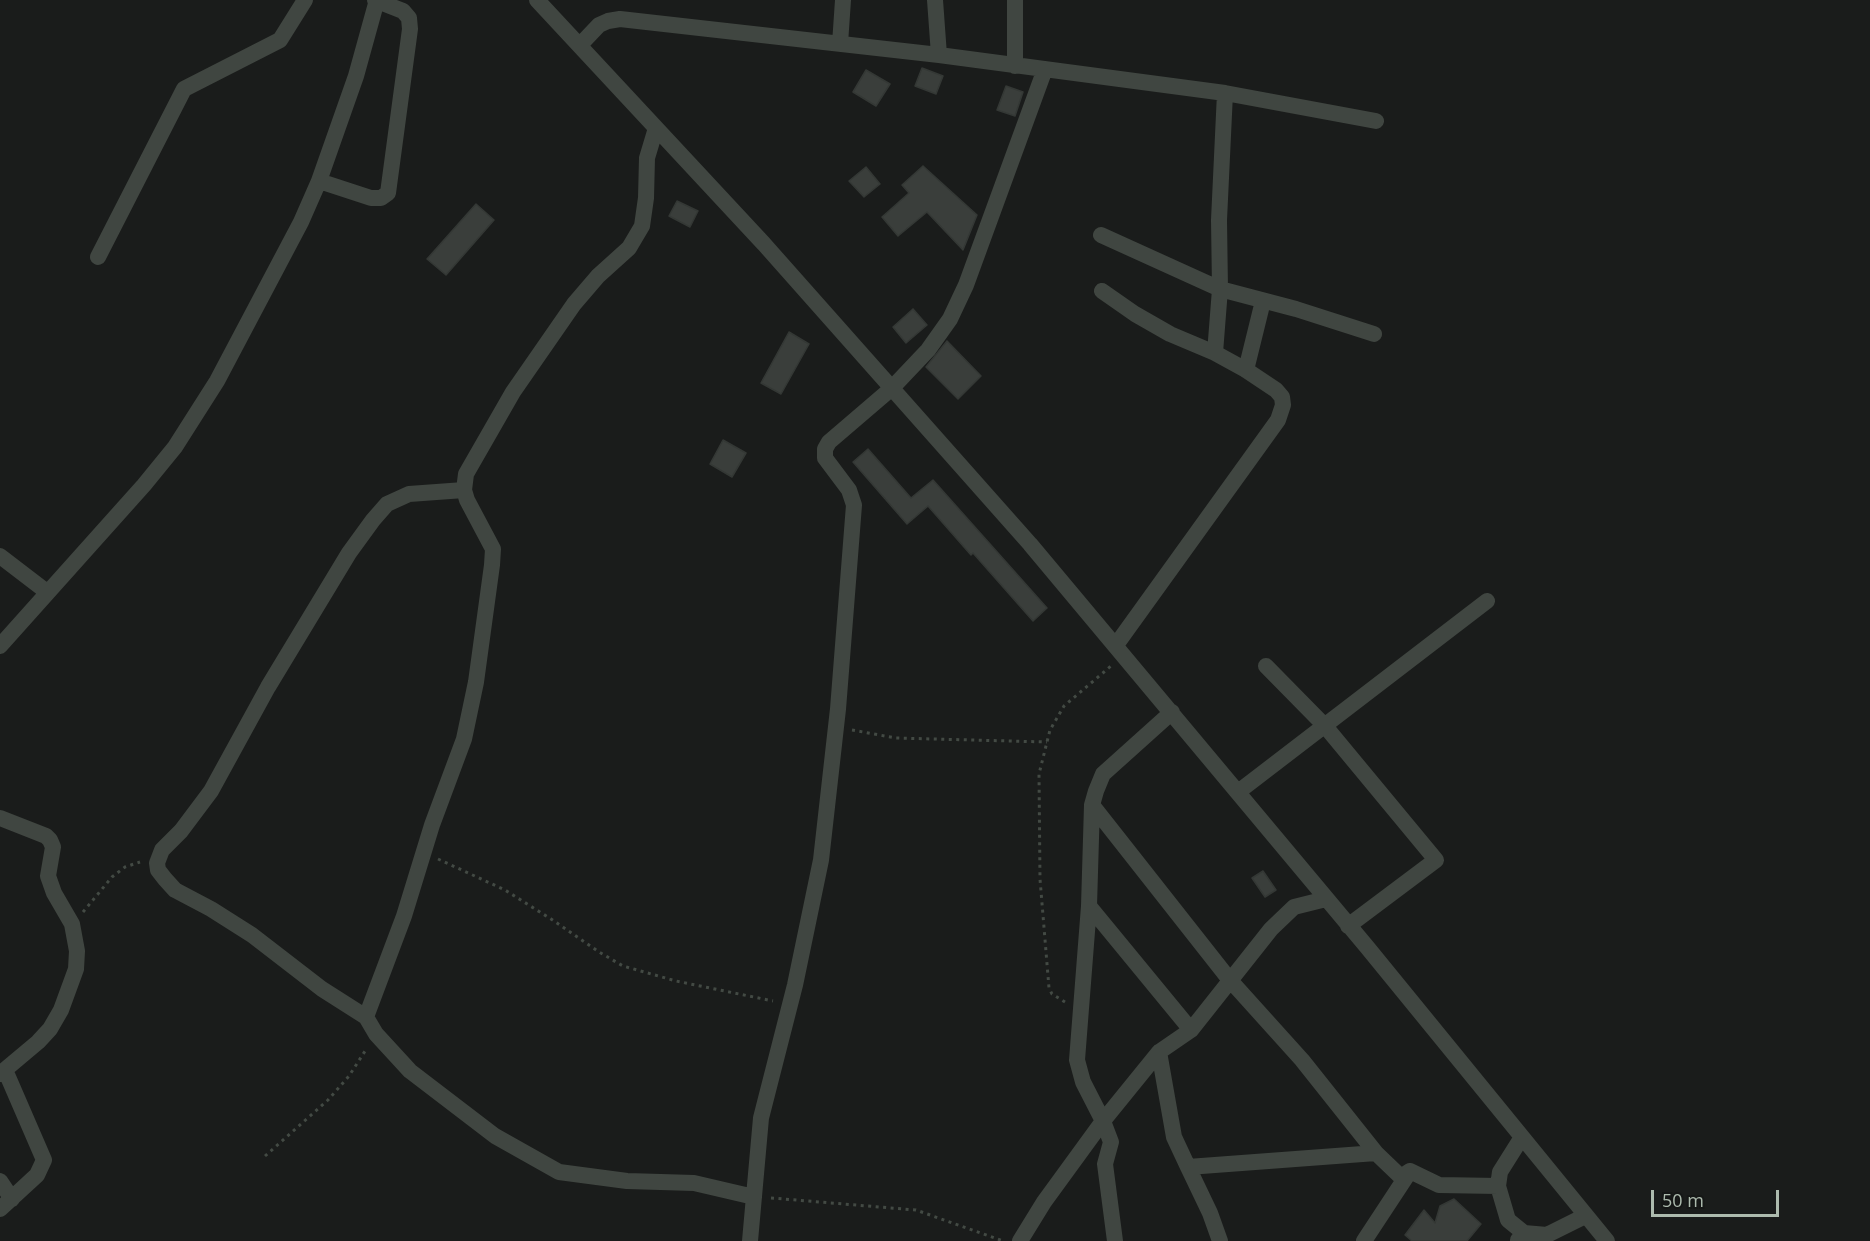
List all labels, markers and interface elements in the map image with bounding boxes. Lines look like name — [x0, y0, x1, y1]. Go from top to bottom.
scale bar — [1654, 1178, 1782, 1216]
text: 50 m — [1662, 1188, 1704, 1212]

